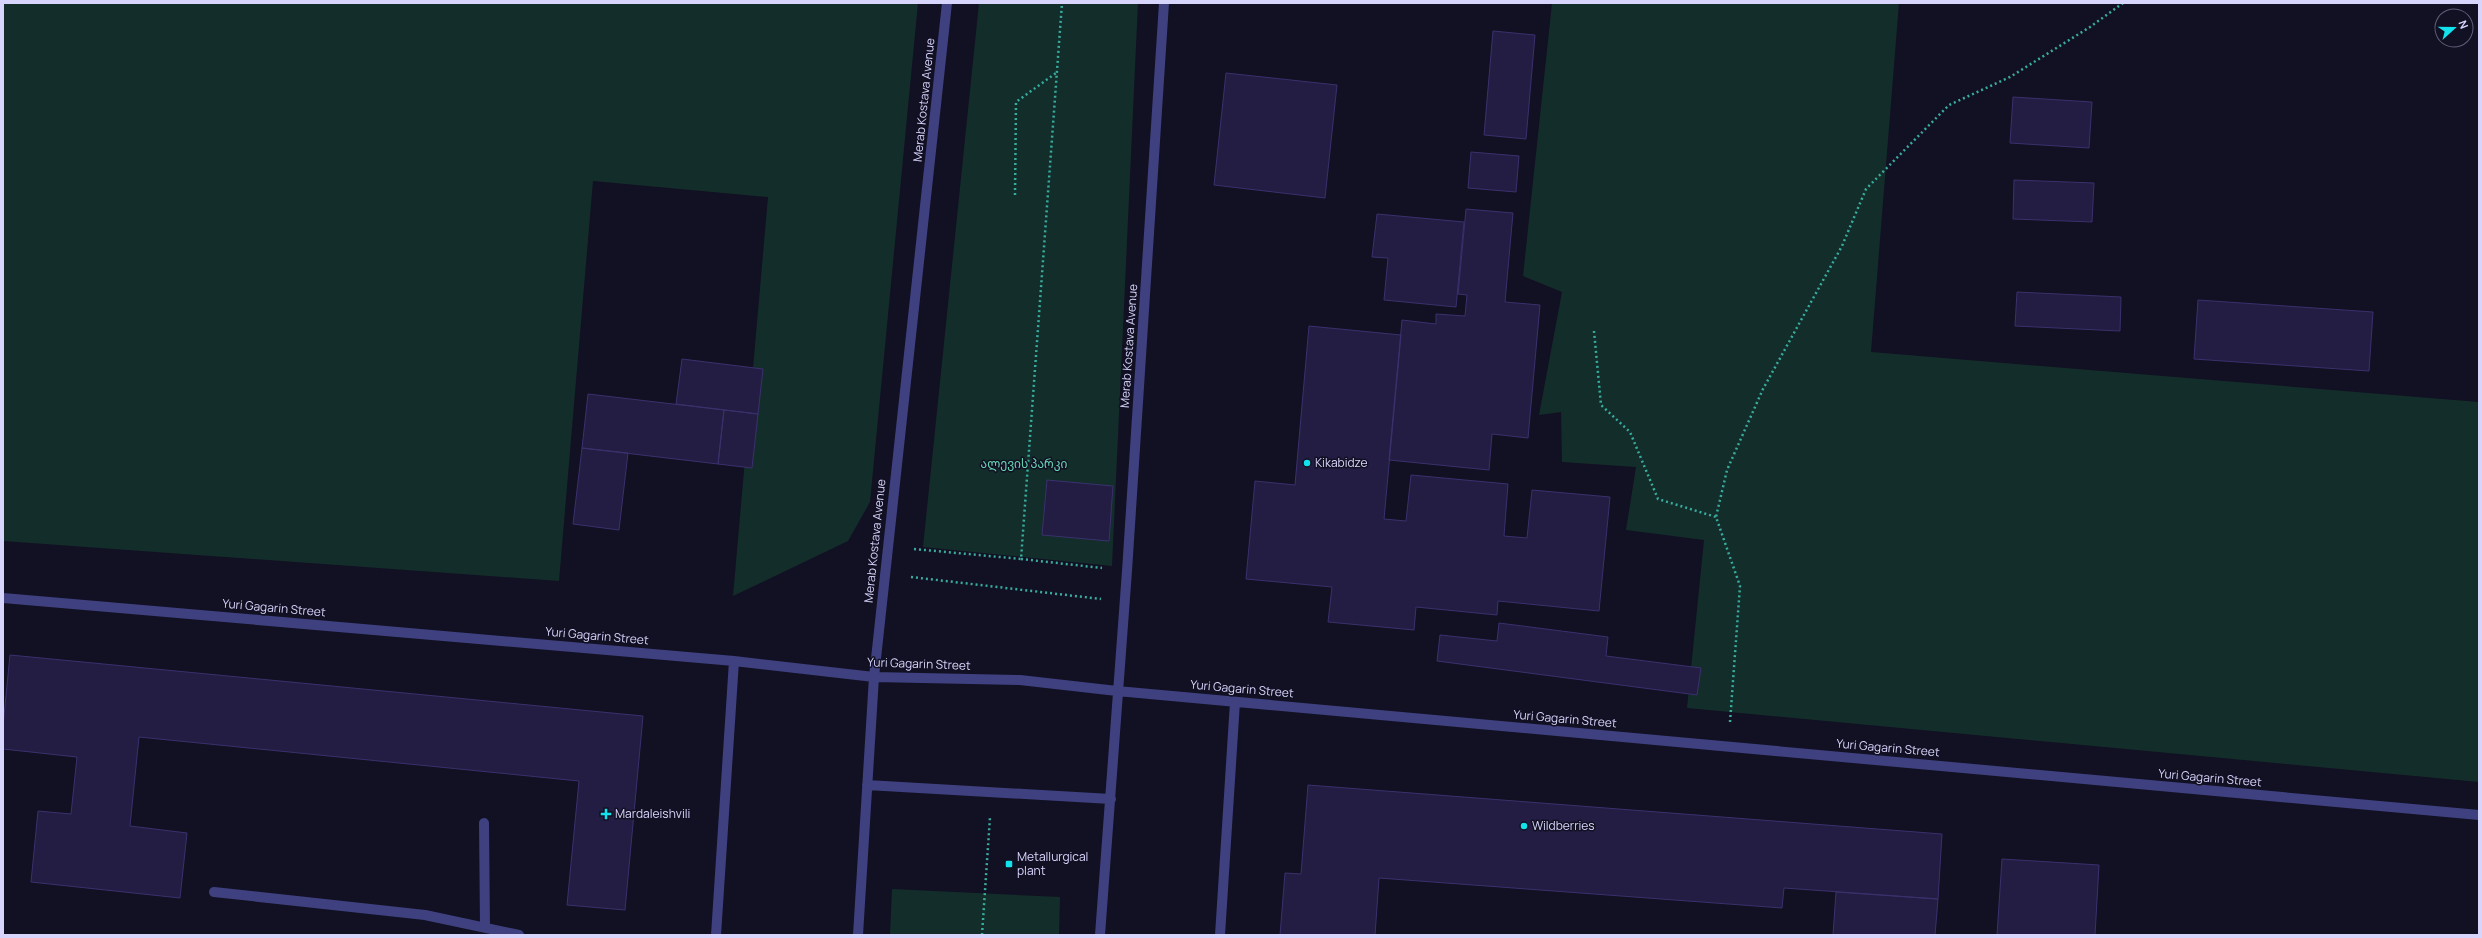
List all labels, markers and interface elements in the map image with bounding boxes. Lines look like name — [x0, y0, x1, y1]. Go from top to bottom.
north arrow — [2434, 8, 2474, 48]
text: N — [2455, 18, 2472, 31]
street label: Merab Kostava Avenue — [909, 37, 938, 163]
street label: Merab Kostava Avenue — [1116, 283, 1141, 409]
place label: Kikabidze — [1315, 454, 1367, 471]
park label: ალევის პარკი — [981, 455, 1068, 472]
marker: Kikabidze — [1302, 458, 1312, 468]
street label: Merab Kostava Avenue — [860, 478, 889, 604]
street label: Yuri Gagarin Street — [222, 595, 327, 621]
street label: Yuri Gagarin Street — [545, 623, 650, 649]
street label: Yuri Gagarin Street — [867, 653, 971, 674]
street label: Yuri Gagarin Street — [1190, 676, 1295, 702]
street label: Yuri Gagarin Street — [1513, 706, 1618, 732]
street label: Yuri Gagarin Street — [1836, 735, 1941, 761]
street label: Yuri Gagarin Street — [2158, 765, 2263, 791]
place label: Mardaleishvili — [615, 805, 690, 822]
marker: Mardaleishvili — [600, 808, 612, 820]
place label: Wildberries — [1532, 817, 1595, 834]
marker: Wildberries — [1519, 821, 1529, 831]
place label: Metallurgical plant — [1017, 848, 1088, 879]
marker: Metallurgical plant — [1004, 859, 1014, 869]

